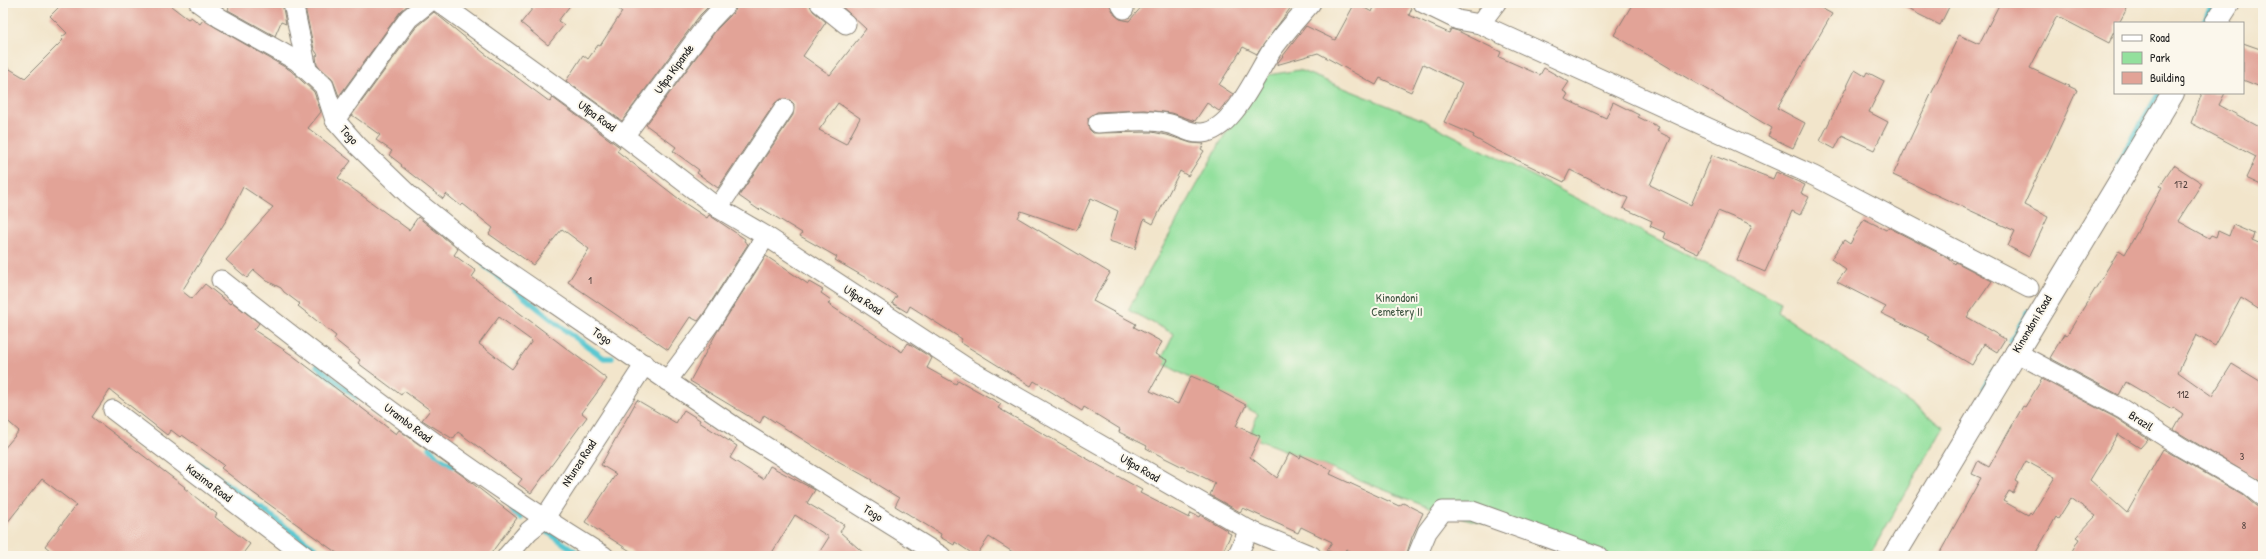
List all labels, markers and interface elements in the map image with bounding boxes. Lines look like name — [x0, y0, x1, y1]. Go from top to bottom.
legend — [2114, 22, 2244, 94]
text: Road — [2150, 29, 2170, 46]
street label: Ufipa Kipande — [650, 40, 698, 97]
text: Park — [2150, 49, 2170, 66]
text: Building — [2150, 69, 2185, 86]
street label: Ufipa Road — [575, 96, 620, 135]
street label: Togo — [336, 121, 363, 148]
house number: 172 — [2174, 178, 2188, 191]
house number: 1 — [588, 274, 592, 287]
street label: Ufipa Road — [840, 281, 886, 319]
park label: Kinondoni Cemetery II — [1371, 289, 1423, 320]
street label: Kinondoni Road — [2008, 291, 2056, 356]
street label: Togo — [589, 323, 616, 348]
house number: 112 — [2177, 388, 2189, 401]
street label: Urambo Road — [381, 399, 436, 447]
street label: Brazil — [2126, 406, 2158, 435]
street label: Ntunza Road — [557, 436, 600, 490]
street label: Ufipa Road — [1117, 449, 1164, 486]
house number: 3 — [2240, 450, 2245, 463]
street label: Kazima Road — [183, 460, 236, 506]
street label: Togo — [860, 500, 887, 525]
house number: 8 — [2242, 519, 2246, 532]

